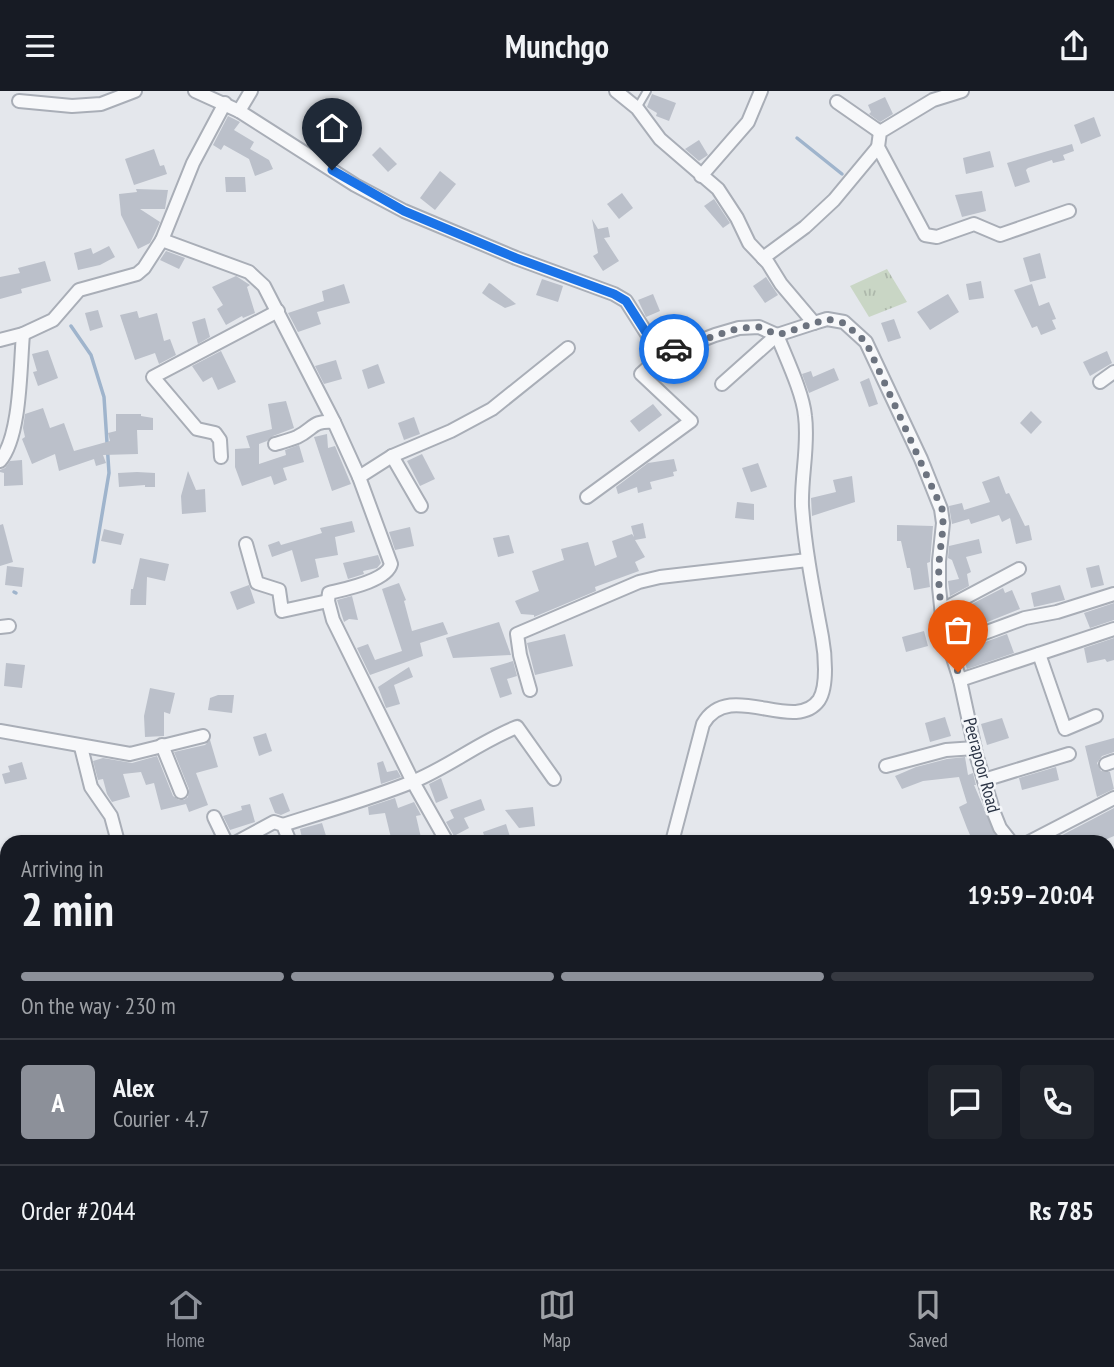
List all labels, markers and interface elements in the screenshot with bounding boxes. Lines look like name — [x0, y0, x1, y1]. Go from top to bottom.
text: Munchgo — [505, 25, 609, 67]
icon: menu — [21, 27, 59, 65]
icon: share — [1055, 27, 1093, 65]
pin — [302, 98, 362, 170]
icon: home — [313, 109, 351, 147]
courier — [639, 314, 709, 384]
icon: car — [655, 330, 693, 368]
pin — [928, 600, 988, 672]
icon: bag — [939, 611, 977, 649]
street label: Peerapoor Road — [958, 715, 1006, 815]
text: Arriving in — [21, 854, 103, 883]
text: 19:59–20:04 — [967, 878, 1094, 911]
text: 2 min — [21, 879, 114, 939]
text: On the way · 230 m — [21, 991, 176, 1020]
button: chat — [928, 1065, 1002, 1139]
button: phone — [1020, 1065, 1094, 1139]
text: Alex — [113, 1071, 154, 1104]
text: A — [51, 1086, 65, 1119]
text: Courier · 4.7 — [113, 1104, 209, 1133]
text: Order #2044 — [21, 1194, 136, 1227]
text: Rs 785 — [1029, 1194, 1094, 1227]
tab: Home — [166, 1286, 205, 1352]
tab: Map — [538, 1286, 576, 1352]
tab: Saved — [908, 1286, 948, 1352]

